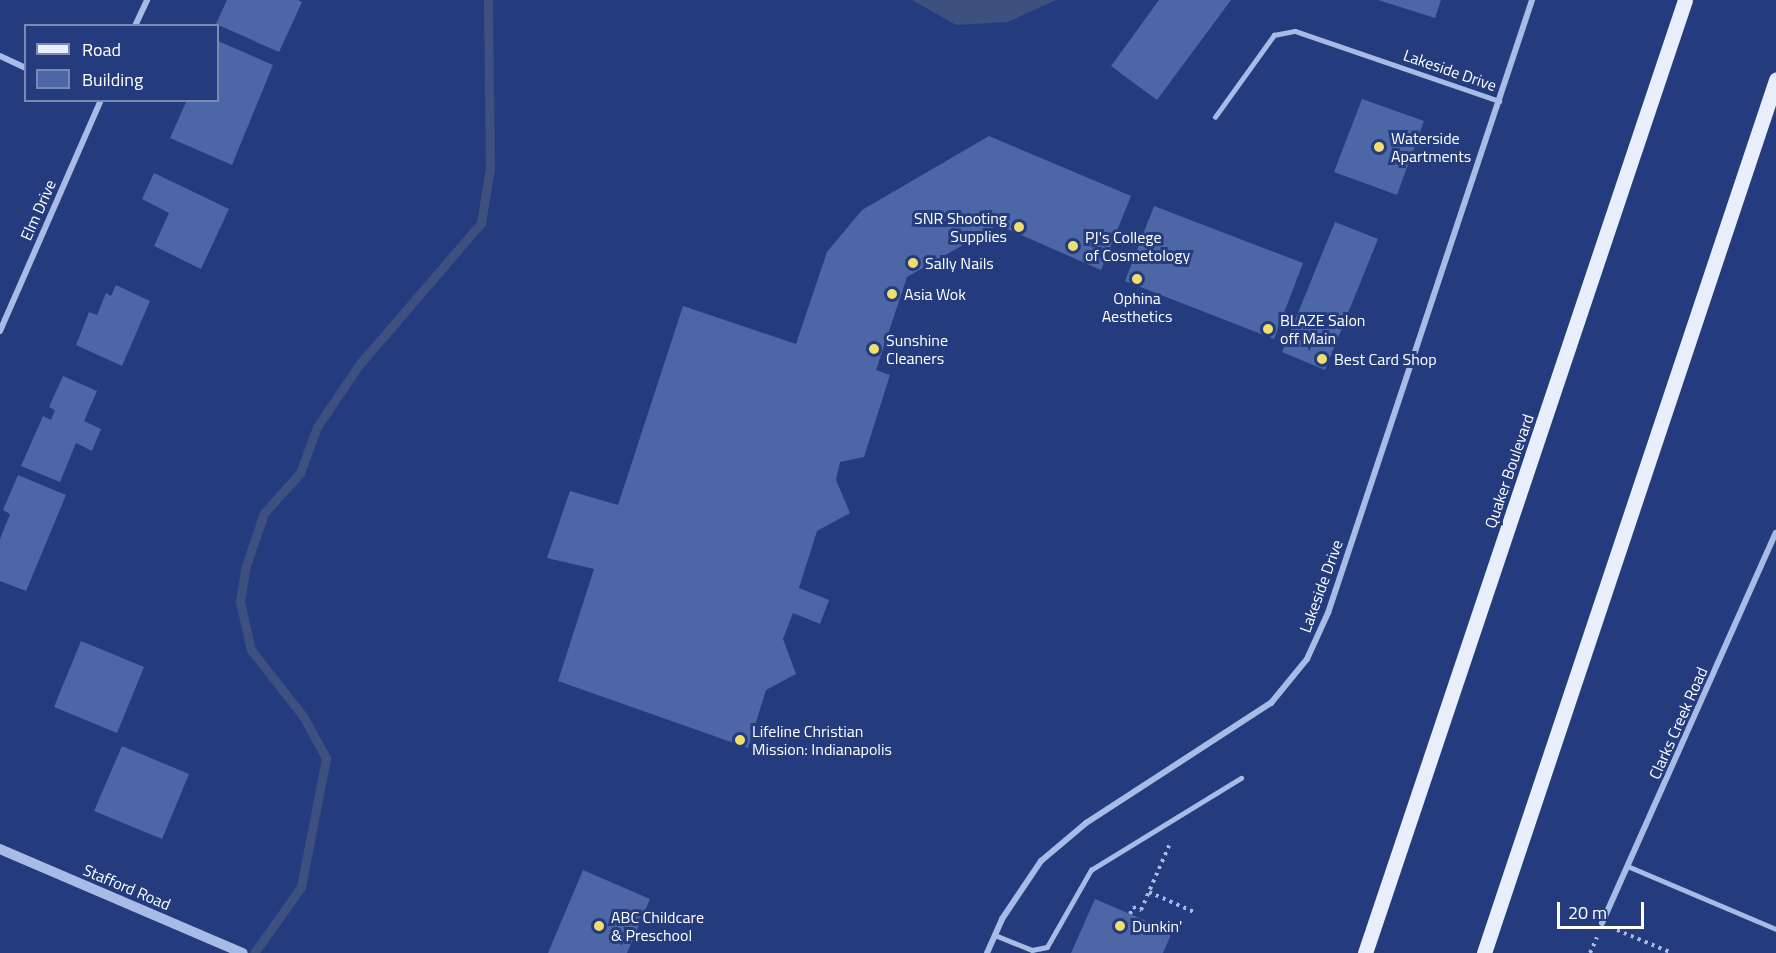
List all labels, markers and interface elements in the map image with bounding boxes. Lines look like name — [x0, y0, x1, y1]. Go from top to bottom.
legend — [24, 24, 219, 102]
text: Road — [82, 36, 121, 63]
street label: Lakeside Drive — [1401, 45, 1499, 95]
text: Building — [82, 66, 143, 93]
place label: Waterside Apartments — [1391, 128, 1471, 166]
marker: Waterside Apartments — [1372, 140, 1386, 154]
street label: Elm Drive — [16, 177, 60, 243]
place label: SNR Shooting Supplies — [914, 208, 1007, 246]
marker: SNR Shooting Supplies — [1012, 220, 1026, 234]
place label: PJ's College of Cosmetology — [1085, 227, 1190, 265]
marker: PJ's College of Cosmetology — [1066, 239, 1080, 253]
place label: Sally Nails — [925, 253, 994, 273]
marker: Sally Nails — [906, 256, 920, 270]
marker: Ophina Aesthetics — [1130, 272, 1144, 286]
place label: Asia Wok — [904, 284, 966, 304]
marker: Asia Wok — [885, 287, 899, 301]
place label: Ophina Aesthetics — [1102, 288, 1172, 326]
place label: BLAZE Salon off Main — [1280, 310, 1365, 348]
marker: BLAZE Salon off Main — [1261, 322, 1275, 336]
place label: Sunshine Cleaners — [886, 330, 948, 368]
marker: Sunshine Cleaners — [867, 342, 881, 356]
place label: Best Card Shop — [1334, 349, 1437, 369]
marker: Best Card Shop — [1315, 352, 1329, 366]
street label: Quaker Boulevard — [1480, 411, 1538, 531]
street label: Lakeside Drive — [1295, 537, 1347, 635]
street label: Clarks Creek Road — [1645, 664, 1711, 782]
place label: Lifeline Christian Mission: Indianapolis — [752, 721, 892, 759]
marker: Lifeline Christian Mission: Indianapolis — [733, 733, 747, 747]
street label: Stafford Road — [80, 860, 174, 914]
scale bar — [1560, 890, 1647, 928]
text: 20 m — [1568, 899, 1607, 926]
place label: ABC Childcare & Preschool — [611, 907, 704, 945]
place label: Dunkin' — [1132, 916, 1182, 936]
marker: ABC Childcare & Preschool — [592, 919, 606, 933]
marker: Dunkin' — [1113, 919, 1127, 933]

